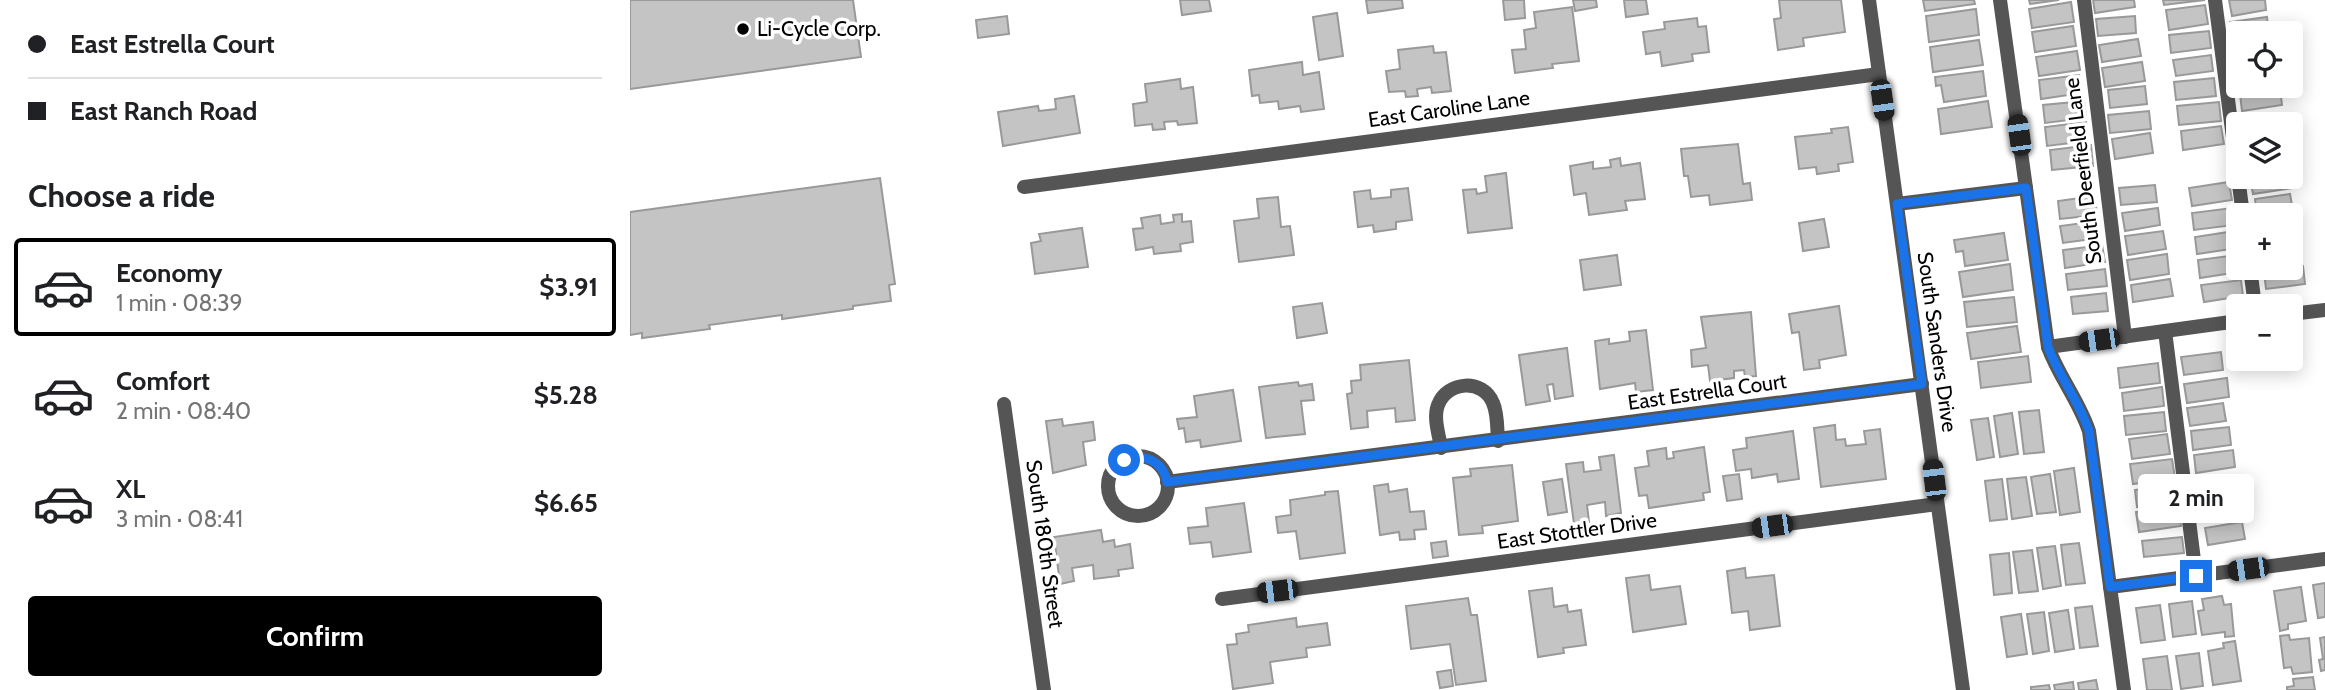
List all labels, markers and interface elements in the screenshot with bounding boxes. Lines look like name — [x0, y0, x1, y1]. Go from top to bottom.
place label: Li-Cycle Corp. — [757, 16, 881, 41]
marker: Li-Cycle Corp. — [735, 21, 751, 37]
map controls — [2226, 21, 2303, 371]
button: locate — [2226, 21, 2303, 98]
text: East Estrella Court — [70, 28, 275, 60]
street label: South Deerfield Lane — [2059, 76, 2106, 266]
car — [1869, 78, 1896, 122]
street label: East Caroline Lane — [1367, 85, 1532, 132]
text: East Ranch Road — [70, 95, 257, 127]
button: layers — [2226, 112, 2303, 189]
car — [2006, 113, 2033, 157]
text: Choose a ride — [28, 176, 215, 215]
button: + — [2226, 203, 2303, 280]
street label: South Sanders Drive — [1912, 250, 1963, 434]
icon: car — [32, 256, 95, 319]
text: Economy — [116, 257, 222, 289]
text: $3.91 — [539, 271, 598, 303]
text: 1 min · 08:39 — [116, 289, 243, 317]
button: − — [2226, 294, 2303, 371]
car — [2077, 327, 2122, 353]
icon: car — [32, 364, 95, 427]
text: Comfort — [116, 365, 210, 397]
street label: East Estrella Court — [1626, 368, 1788, 415]
text: $5.28 — [534, 379, 598, 411]
text: 2 min · 08:40 — [116, 397, 251, 425]
route start — [1108, 444, 1140, 476]
street label: South 180th Street — [1021, 458, 1070, 630]
car — [1922, 458, 1947, 502]
icon: car — [32, 472, 95, 535]
text: XL — [116, 473, 145, 505]
callout: 2 min — [2138, 475, 2254, 524]
text: 2 min — [2168, 484, 2224, 512]
text: $6.65 — [534, 487, 598, 519]
text: 3 min · 08:41 — [116, 505, 243, 533]
street label: East Stottler Drive — [1496, 507, 1659, 554]
car — [1750, 513, 1795, 539]
car — [2226, 556, 2271, 582]
route end — [2180, 560, 2212, 592]
car — [1255, 578, 1300, 604]
button: Confirm — [28, 596, 602, 676]

